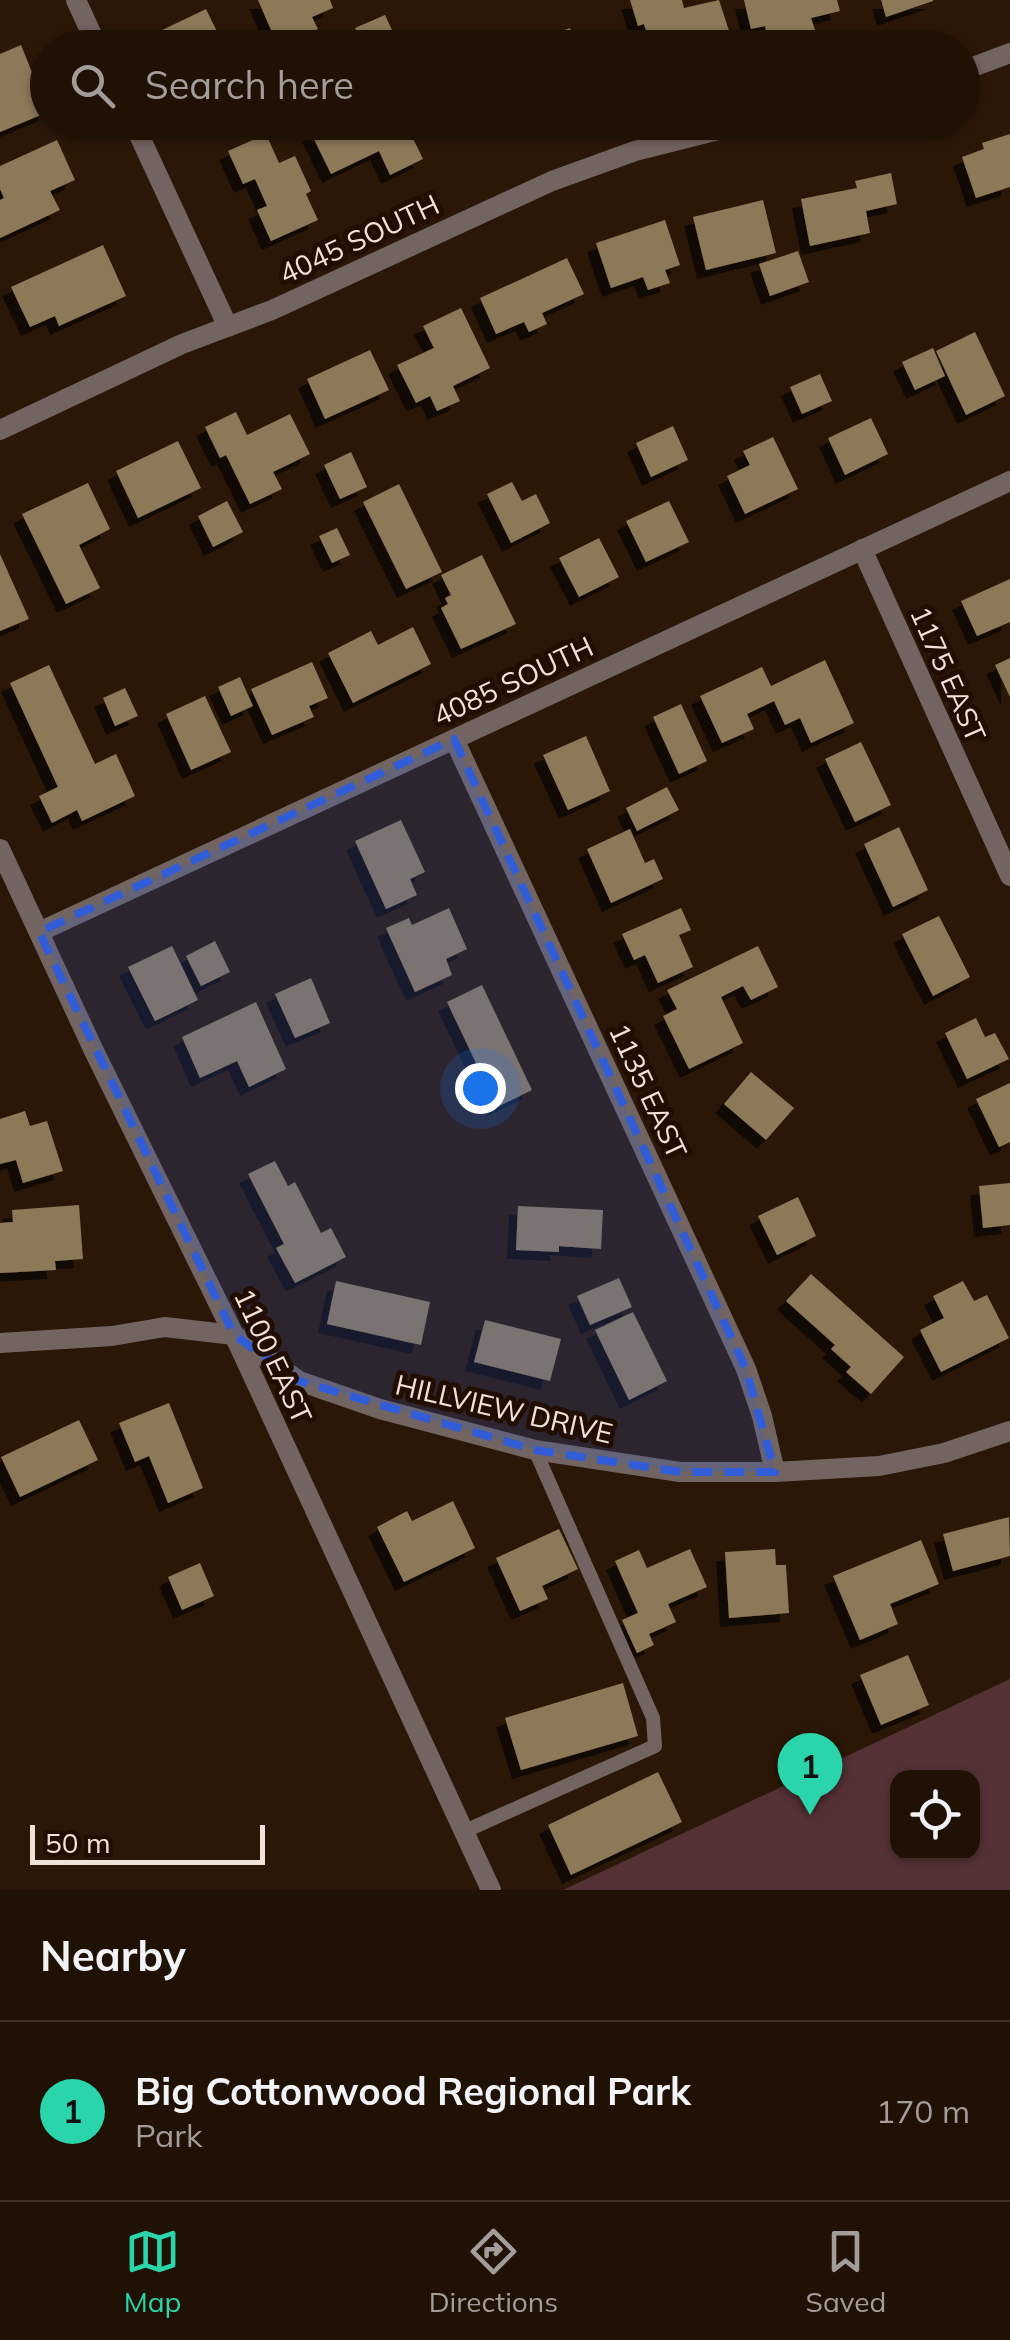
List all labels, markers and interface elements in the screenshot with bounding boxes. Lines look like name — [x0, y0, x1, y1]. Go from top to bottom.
search box — [30, 30, 980, 140]
icon: search — [65, 58, 120, 113]
text: Search here — [145, 61, 354, 109]
street label: 4045 SOUTH — [273, 186, 444, 291]
street label: 1175 EAST — [903, 600, 994, 747]
street label: 4085 SOUTH — [427, 628, 598, 733]
street label: 1135 EAST — [602, 1018, 695, 1164]
your location — [455, 1063, 506, 1114]
street label: 1100 EAST — [227, 1283, 320, 1429]
street label: HILLVIEW DRIVE — [392, 1367, 616, 1450]
pin: 1 — [778, 1732, 842, 1815]
map controls — [890, 1770, 980, 1860]
button: locate — [890, 1770, 980, 1860]
scale bar — [30, 1820, 265, 1864]
text: 50 m — [45, 1825, 111, 1860]
text: Nearby — [40, 1929, 186, 1982]
text: Big Cottonwood Regional Park — [135, 2067, 691, 2115]
text: 1 — [63, 2091, 82, 2131]
text: 170 m — [876, 2091, 970, 2131]
text: Park — [135, 2115, 202, 2155]
tab: Map — [124, 2224, 181, 2319]
tab: Directions — [429, 2224, 558, 2319]
tab: Saved — [805, 2224, 886, 2319]

